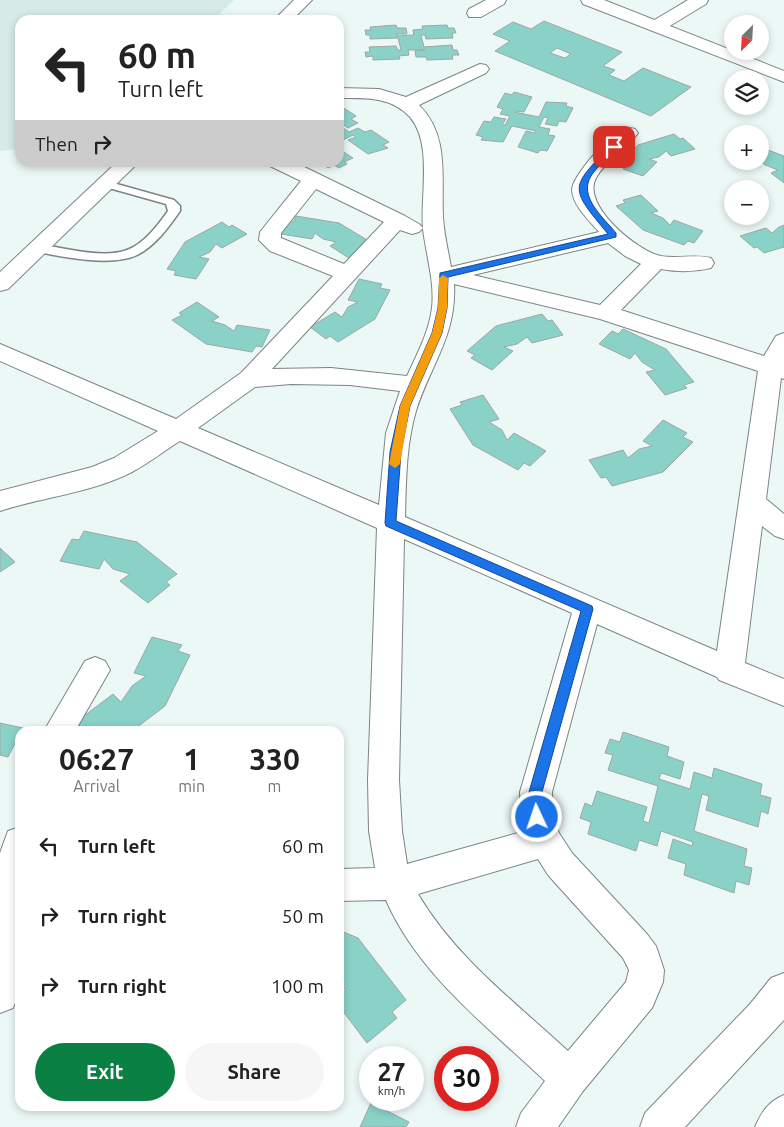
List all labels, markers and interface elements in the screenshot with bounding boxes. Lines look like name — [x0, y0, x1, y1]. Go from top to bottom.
north arrow — [724, 15, 769, 60]
map controls — [724, 15, 769, 225]
icon: left — [35, 35, 100, 100]
text: 60 m — [118, 35, 196, 75]
button: layers — [724, 70, 769, 115]
text: Turn left — [118, 76, 203, 101]
button: + — [724, 125, 769, 170]
pin — [593, 126, 635, 168]
icon: right — [88, 130, 116, 158]
text: Then — [35, 133, 78, 155]
icon: arrive — [600, 133, 628, 161]
button: − — [724, 180, 769, 225]
text: 06:27 — [59, 742, 134, 776]
text: 1 — [183, 742, 200, 776]
text: 330 — [249, 742, 300, 776]
text: Arrival — [73, 777, 120, 795]
text: min — [178, 777, 205, 795]
text: m — [268, 777, 281, 795]
position arrow — [510, 790, 562, 842]
icon: left — [35, 832, 63, 860]
text: Turn left — [78, 835, 156, 857]
text: 60 m — [282, 835, 324, 857]
icon: right — [35, 902, 63, 930]
text: Turn right — [78, 905, 166, 927]
text: 50 m — [282, 905, 324, 927]
icon: right — [35, 972, 63, 1000]
text: Turn right — [78, 975, 166, 997]
text: 100 m — [271, 975, 324, 997]
button: Exit — [35, 1043, 175, 1101]
button: Share — [185, 1043, 324, 1101]
speed limit sign: 30 — [434, 1046, 499, 1111]
text: 27 — [377, 1058, 406, 1086]
text: km/h — [378, 1084, 405, 1097]

